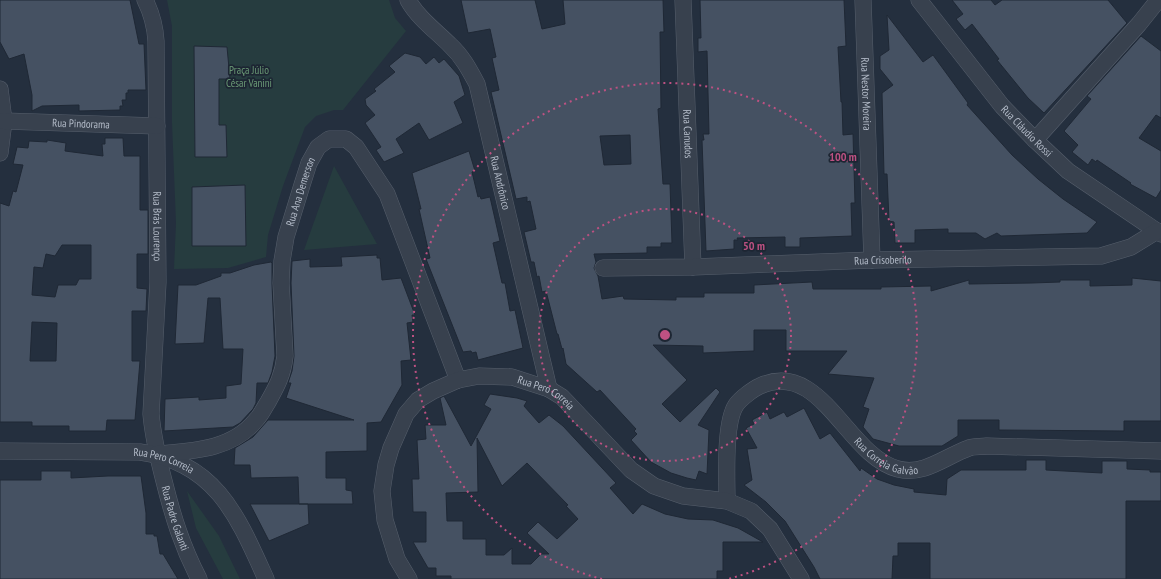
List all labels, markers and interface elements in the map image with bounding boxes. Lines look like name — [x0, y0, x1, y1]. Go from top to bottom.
street label: Rua Nestor Moreira — [858, 57, 875, 131]
park label: Praça Júlio César Vanini — [226, 63, 272, 90]
street label: Rua Cláudio Rossi — [998, 102, 1056, 160]
street label: Rua Canudos — [680, 109, 696, 159]
street label: Rua Pindorama — [52, 116, 110, 131]
text: 100 m — [829, 149, 857, 164]
street label: Rua Ana Demerson — [283, 154, 318, 228]
street label: Rua Andrônico — [487, 155, 513, 211]
street label: Rua Brás Lourenço — [150, 191, 165, 262]
text: 50 m — [743, 238, 765, 253]
street label: Rua Crisoberilo — [854, 252, 912, 268]
centre of rings — [658, 328, 672, 342]
street label: Rua Pero Correia — [516, 372, 578, 413]
street label: Rua Correia Galvão — [851, 435, 919, 478]
street label: Rua Pero Correia — [133, 445, 197, 476]
street label: Rua Padre Galanti — [158, 484, 192, 553]

